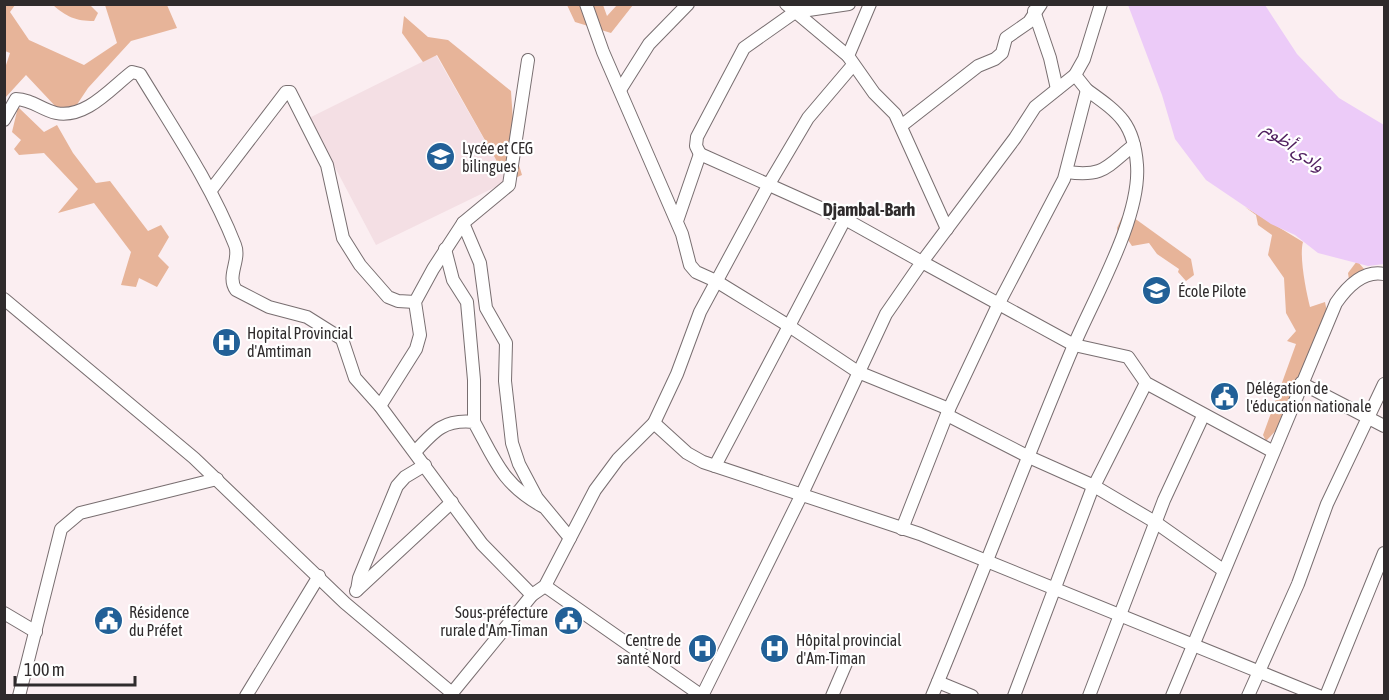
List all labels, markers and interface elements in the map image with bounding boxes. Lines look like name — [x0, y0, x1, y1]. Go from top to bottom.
water label: وادي أظوم — [1256, 117, 1329, 179]
place label: Lycée et CEG bilingues — [462, 139, 533, 176]
school or university icon: Lycée et CEG bilingues — [425, 141, 457, 173]
district label: Djambal-Barh — [823, 199, 916, 220]
school or university icon: École Pilote — [1141, 275, 1173, 307]
place label: École Pilote — [1178, 282, 1246, 300]
place label: Hopital Provincial d'Amtiman — [247, 324, 354, 360]
hospital icon: Hopital Provincial d'Amtiman — [210, 326, 242, 358]
place label: Délégation de l'éducation nationale — [1246, 379, 1371, 415]
public building icon: Délégation de l'éducation nationale — [1209, 381, 1241, 413]
place label: Résidence du Préfet — [129, 603, 189, 639]
place label: Sous-préfecture rurale d'Am-Timan — [440, 603, 548, 639]
public building icon: Résidence du Préfet — [92, 605, 124, 637]
public building icon: Sous-préfecture rurale d'Am-Timan — [553, 605, 585, 637]
place label: Centre de santé Nord — [617, 631, 681, 667]
place label: Hôpital provincial d'Am-Timan — [796, 631, 902, 667]
hospital icon: Centre de santé Nord — [686, 633, 718, 665]
hospital icon: Hôpital provincial d'Am-Timan — [759, 633, 791, 665]
scale bar — [15, 649, 135, 687]
text: 100 m — [24, 659, 65, 680]

